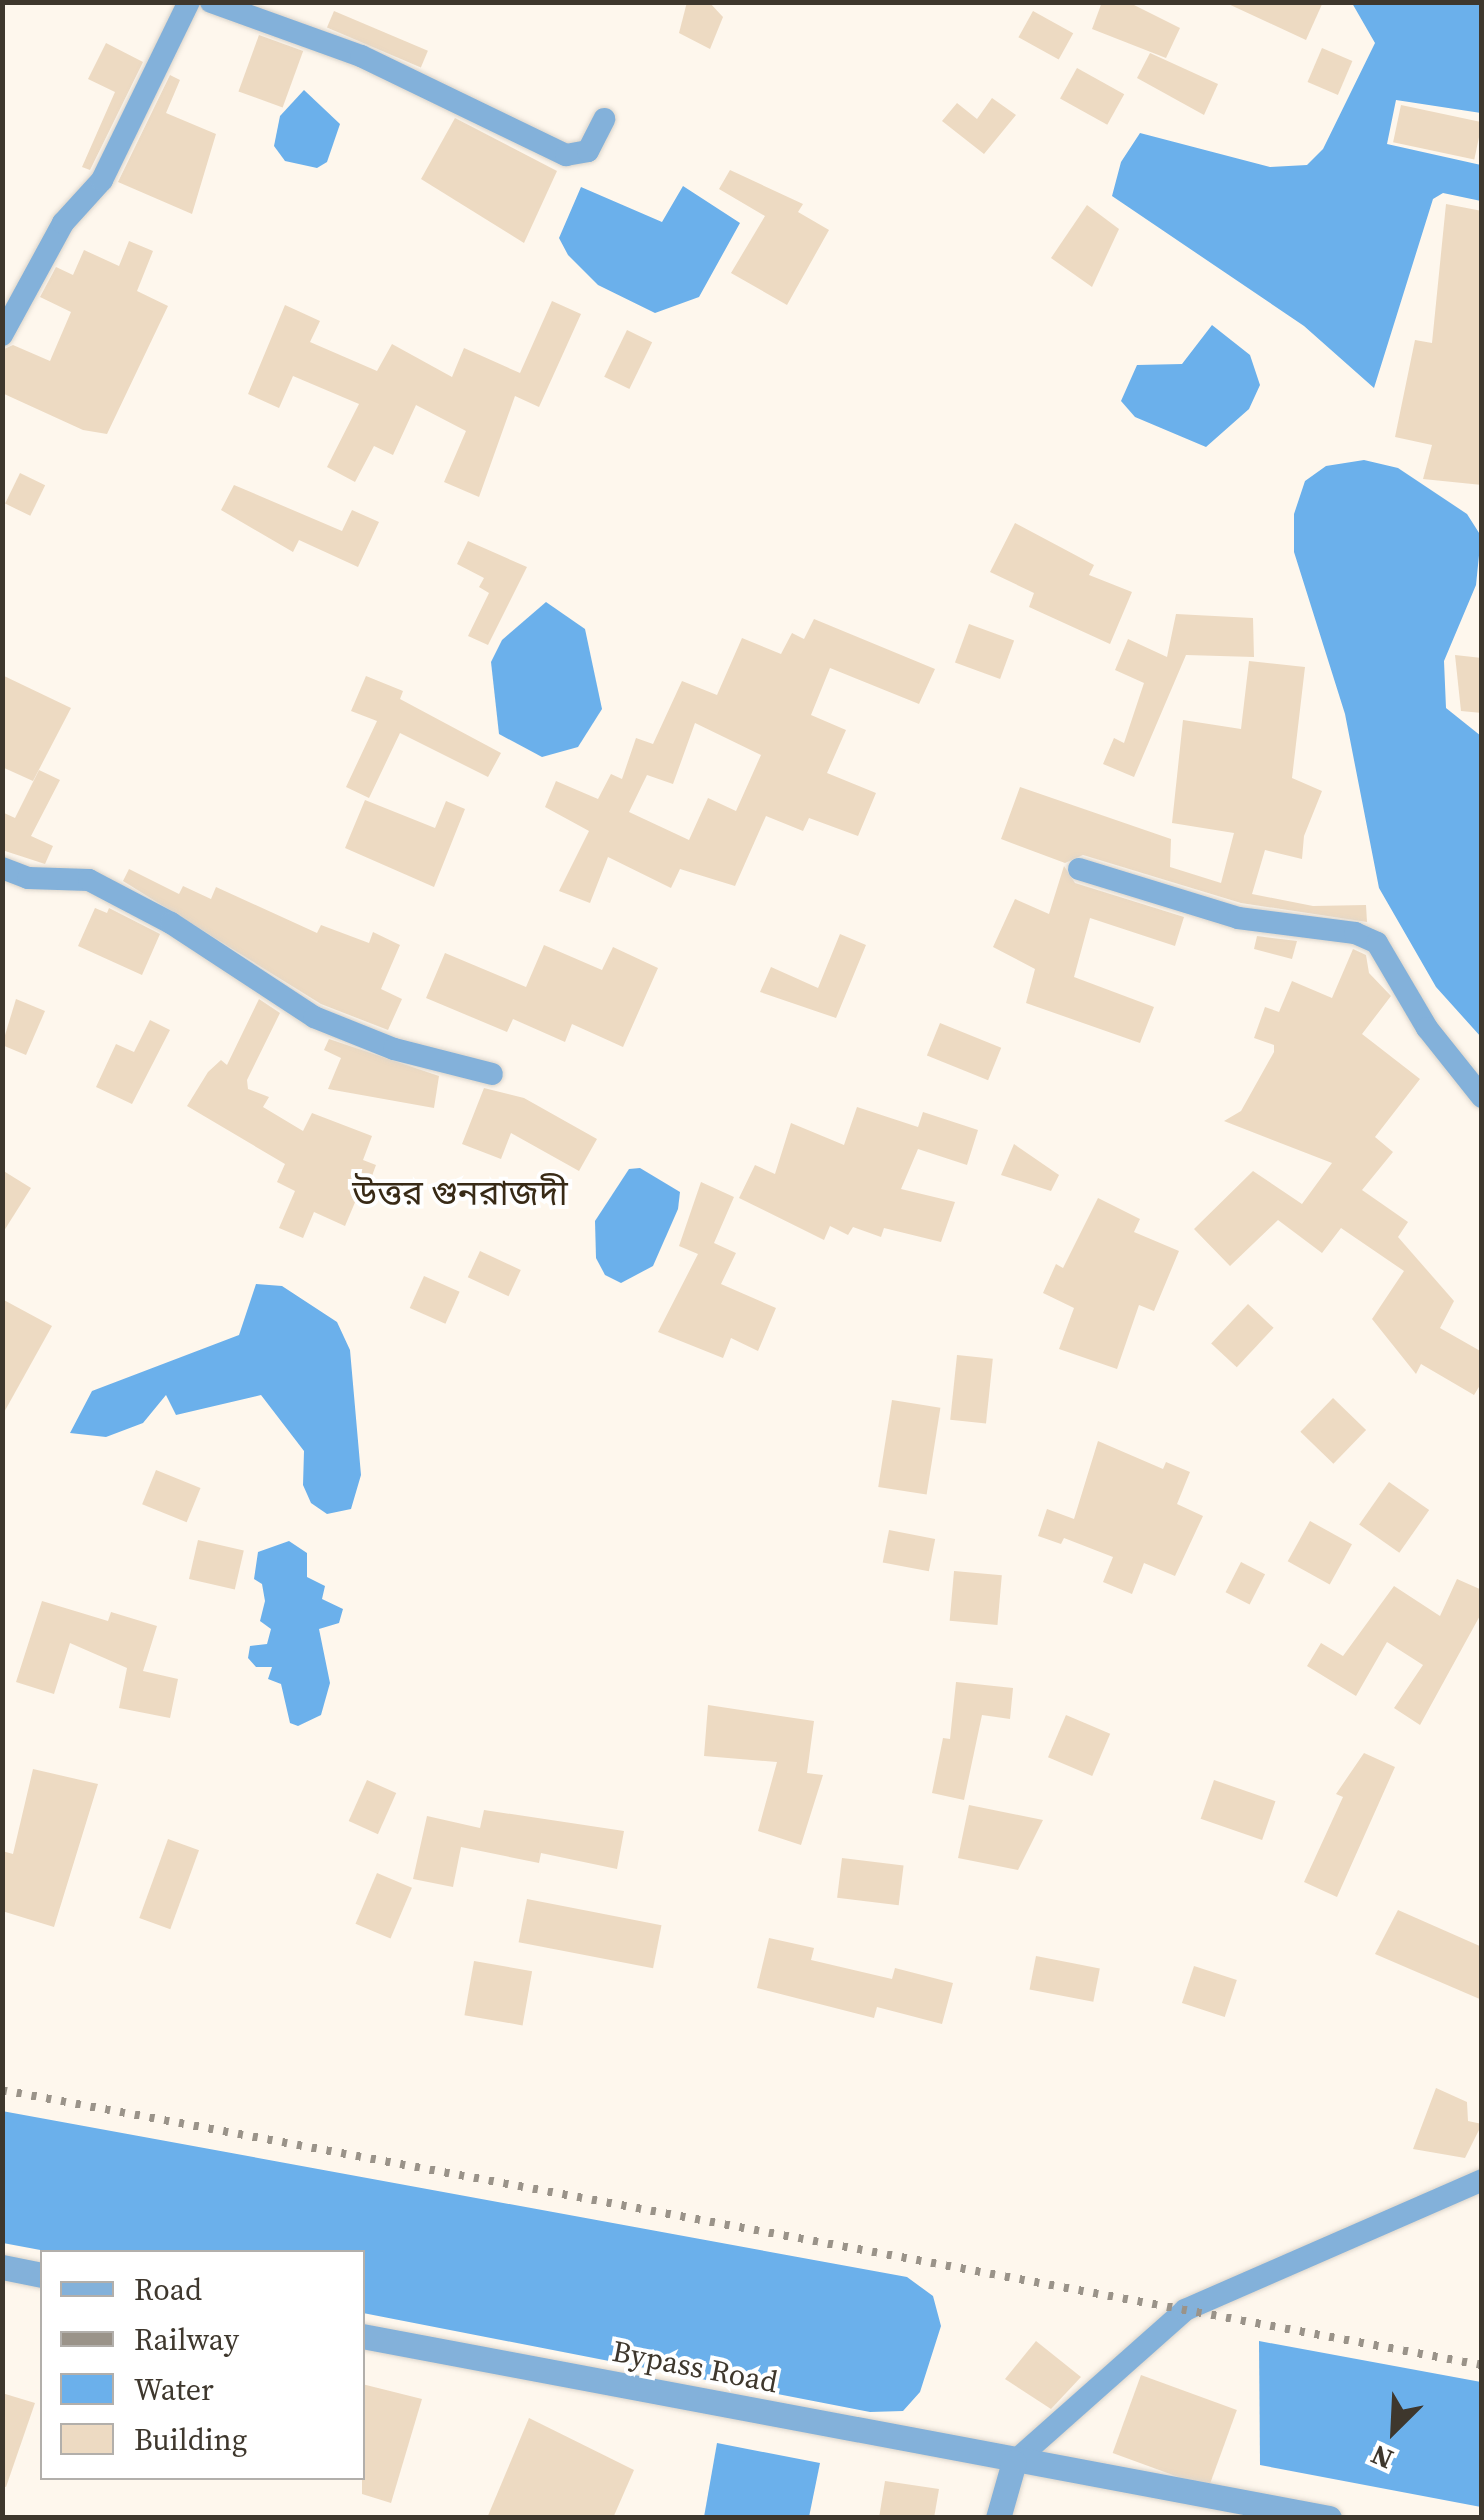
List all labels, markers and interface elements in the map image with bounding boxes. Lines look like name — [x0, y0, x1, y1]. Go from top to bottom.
district label: উত্তর গুনরাজদী — [352, 1172, 568, 1214]
legend — [40, 2250, 365, 2480]
text: Road — [134, 2269, 202, 2310]
text: Railway — [134, 2319, 239, 2360]
street label: Bypass Road — [609, 2333, 781, 2401]
text: Water — [134, 2369, 214, 2410]
north arrow — [1344, 2380, 1444, 2480]
text: Building — [134, 2419, 247, 2460]
text: N — [1365, 2436, 1399, 2479]

